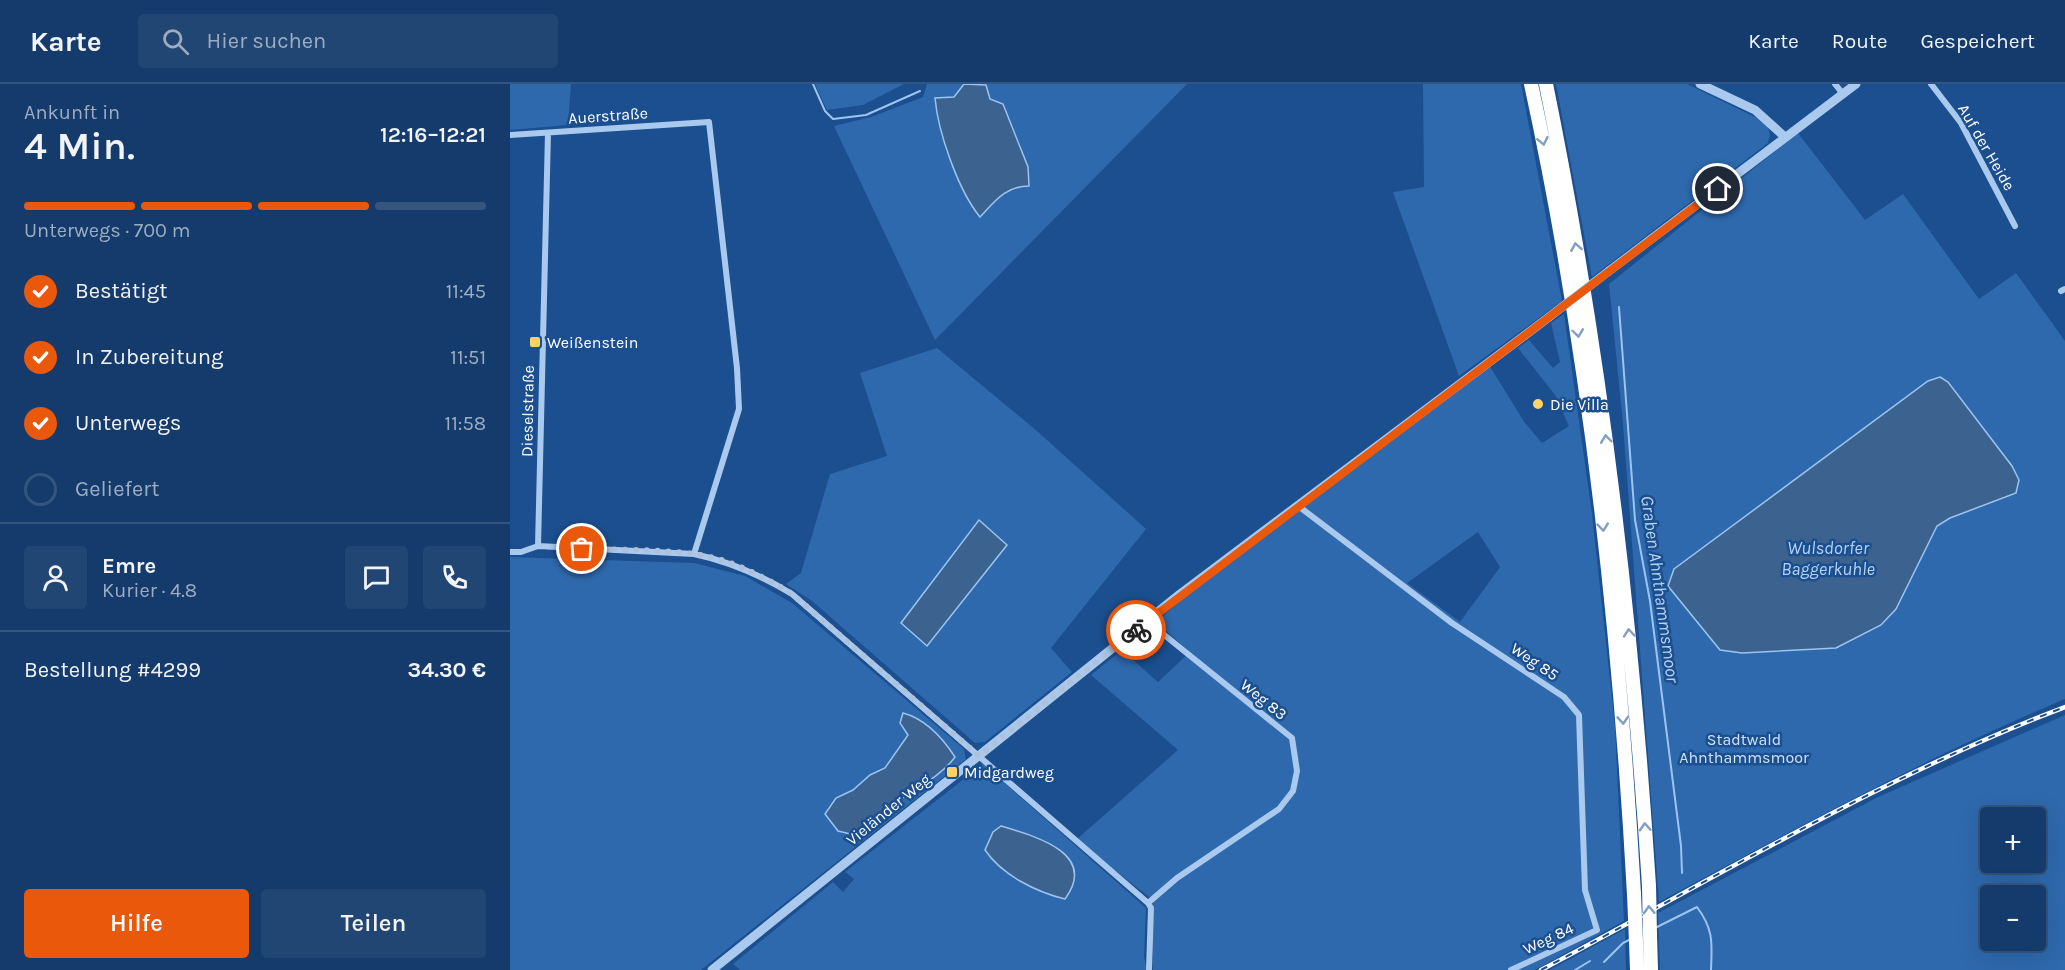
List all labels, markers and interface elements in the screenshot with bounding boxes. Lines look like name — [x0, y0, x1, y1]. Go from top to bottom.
search box — [138, 14, 558, 68]
text: Karte — [30, 25, 102, 58]
icon: search — [159, 25, 192, 58]
text: Hier suchen — [207, 28, 326, 54]
text: Karte — [1748, 29, 1799, 53]
text: Route — [1832, 29, 1888, 53]
text: Gespeichert — [1921, 29, 2035, 53]
text: Ankunft in — [24, 101, 120, 124]
street label: Auf der Heide — [1954, 101, 2019, 194]
street label: Auerstraße — [568, 103, 649, 128]
text: 12:16–12:21 — [380, 122, 486, 148]
text: 4 Min. — [24, 123, 135, 169]
one-way arrow — [1536, 136, 1549, 146]
pin — [1692, 163, 1743, 214]
icon: home — [1701, 172, 1734, 205]
text: Unterwegs · 700 m — [24, 219, 190, 242]
one-way arrow — [1570, 242, 1583, 252]
icon: check — [24, 275, 57, 308]
text: Bestätigt — [75, 278, 167, 304]
text: 11:45 — [446, 280, 486, 303]
one-way arrow — [1571, 329, 1583, 338]
place label: Weißenstein — [547, 333, 639, 352]
marker: Weißenstein — [528, 335, 542, 349]
icon: check — [24, 341, 57, 374]
text: In Zubereitung — [75, 344, 223, 370]
text: 11:51 — [450, 346, 486, 369]
street label: Dieselstraße — [517, 365, 538, 457]
place label: Die Villa — [1550, 395, 1609, 414]
marker: Die Villa — [1531, 397, 1545, 411]
icon: check — [24, 407, 57, 440]
text: Unterwegs — [75, 410, 181, 436]
text: 11:58 — [445, 412, 486, 435]
one-way arrow — [1600, 435, 1613, 444]
text: Geliefert — [75, 476, 160, 502]
water label: Graben Ahnthammsmoor — [1636, 494, 1684, 685]
one-way arrow — [1596, 522, 1609, 531]
pin — [556, 523, 607, 574]
icon: bag — [565, 532, 598, 565]
water label: Wulsdorfer Baggerkuhle — [1781, 537, 1875, 580]
button: person — [24, 546, 87, 609]
button: chat — [345, 546, 408, 609]
button: phone — [423, 546, 486, 609]
text: Emre — [102, 553, 156, 579]
text: Kurier · 4.8 — [102, 579, 197, 602]
courier — [1106, 600, 1166, 660]
icon: bike — [1120, 614, 1153, 647]
one-way arrow — [1623, 628, 1636, 637]
street label: Weg 85 — [1507, 639, 1562, 684]
text: Bestellung #4299 — [24, 657, 201, 683]
text: 34.30 € — [407, 657, 486, 683]
street label: Weg 83 — [1237, 675, 1291, 724]
one-way arrow — [1616, 716, 1629, 725]
park label: Stadtwald Ahnthammsmoor — [1679, 730, 1809, 767]
place label: Midgardweg — [964, 763, 1054, 782]
marker: Midgardweg — [945, 765, 959, 779]
street label: Vieländer Weg — [842, 770, 934, 849]
map controls — [1980, 807, 2046, 951]
button: + — [1980, 807, 2046, 873]
one-way arrow — [1639, 823, 1652, 832]
button: − — [1980, 885, 2046, 951]
button: Hilfe — [24, 889, 249, 958]
button: Teilen — [261, 889, 486, 958]
one-way arrow — [1643, 906, 1656, 915]
street label: Weg 84 — [1520, 918, 1577, 958]

